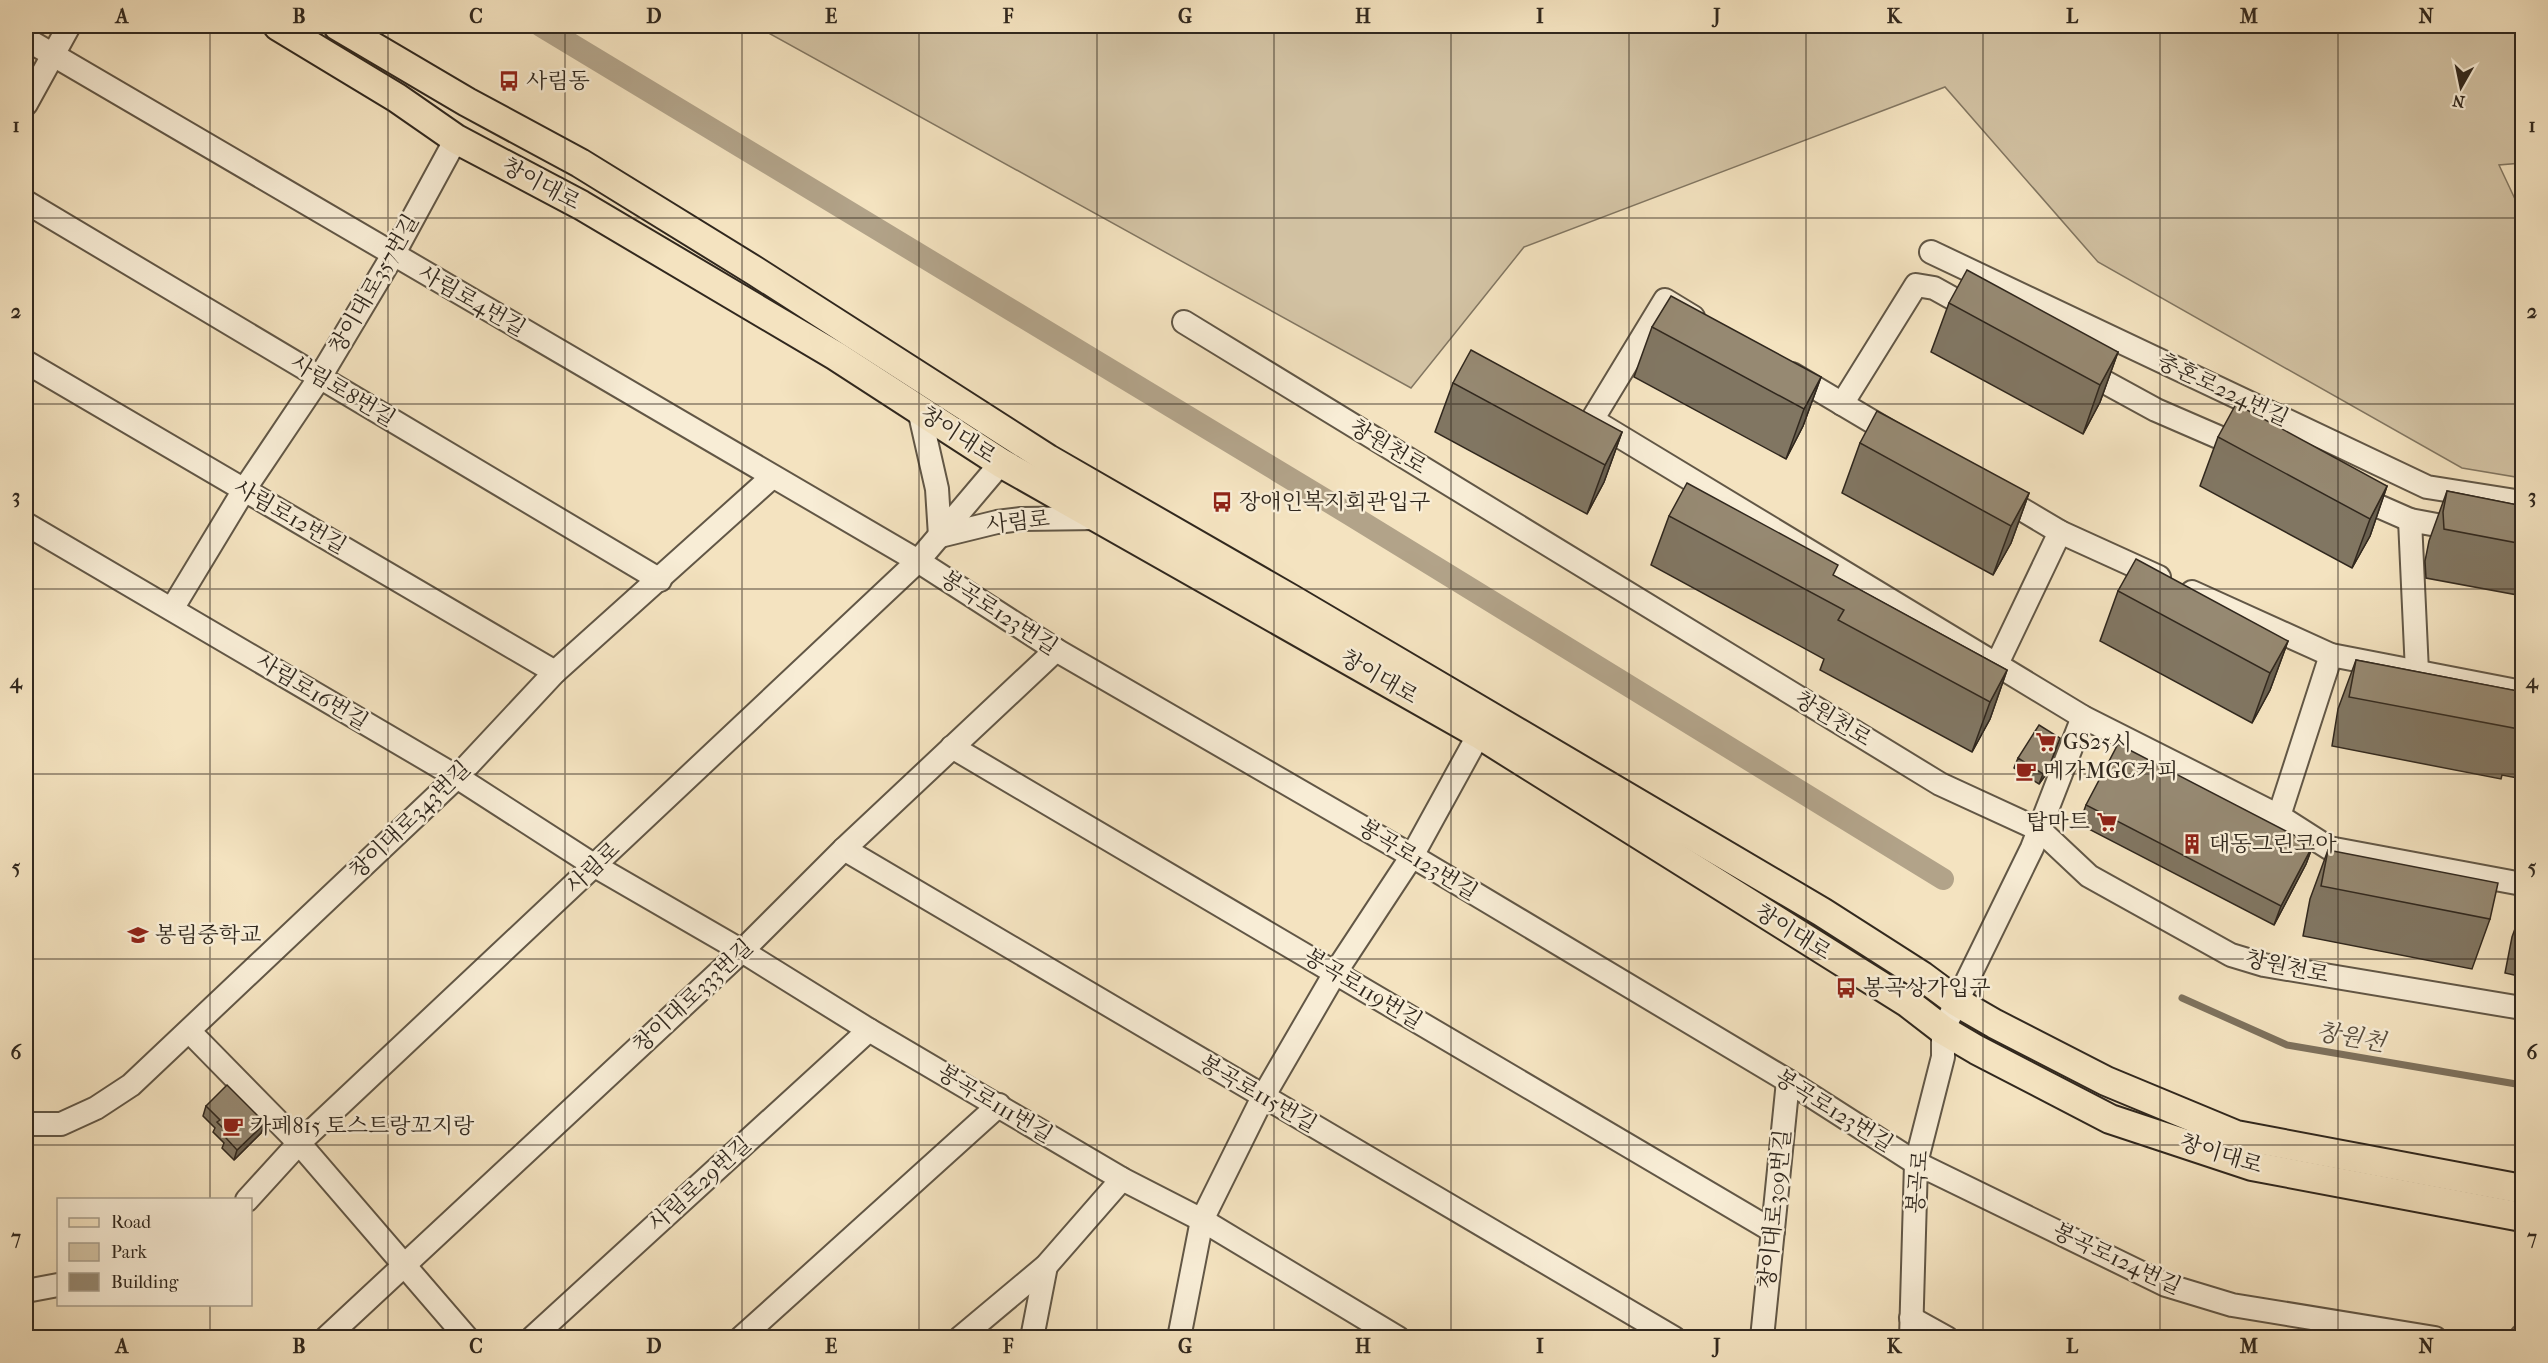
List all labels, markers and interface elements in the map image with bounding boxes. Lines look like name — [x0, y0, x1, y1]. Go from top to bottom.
text: A — [114, 5, 130, 28]
text: B — [292, 5, 306, 28]
text: C — [469, 5, 483, 28]
text: D — [646, 5, 662, 28]
text: E — [825, 5, 837, 28]
text: F — [1002, 5, 1014, 28]
text: G — [1178, 5, 1192, 28]
text: H — [1355, 5, 1371, 28]
text: I — [1536, 5, 1544, 28]
text: J — [1711, 5, 1721, 28]
text: K — [1887, 5, 1903, 28]
text: L — [2066, 5, 2079, 28]
text: M — [2239, 5, 2259, 28]
text: N — [2418, 5, 2434, 28]
north arrow — [2431, 57, 2491, 117]
place label: 사림동 — [526, 68, 590, 94]
bus stop icon: 사림동 — [497, 69, 521, 93]
text: N — [2450, 91, 2466, 112]
text: 1 — [12, 114, 20, 137]
text: 1 — [2528, 114, 2536, 137]
street label: 창이대로 — [497, 153, 585, 215]
street label: 창이대로357번길 — [324, 210, 424, 358]
street label: 사림로4번길 — [414, 260, 530, 342]
text: 2 — [11, 300, 21, 323]
text: 2 — [2527, 300, 2537, 323]
street label: 충혼로224번길 — [2153, 348, 2293, 432]
street label: 사림로8번길 — [286, 350, 400, 432]
street label: 창이대로 — [915, 401, 1001, 469]
street label: 창원천로 — [1345, 414, 1431, 480]
street label: 사림로12번길 — [229, 474, 351, 560]
text: 3 — [12, 485, 20, 508]
text: 3 — [2528, 485, 2536, 508]
place label: 장애인복지회관입구 — [1239, 489, 1430, 515]
bus stop icon: 장애인복지회관입구 — [1210, 490, 1234, 514]
street label: 사림로 — [985, 506, 1051, 538]
street label: 봉곡로123번길 — [936, 565, 1062, 661]
street label: 창이대로 — [1336, 644, 1422, 710]
street label: 사림로16번길 — [251, 648, 373, 736]
text: 4 — [9, 670, 23, 694]
text: 4 — [2525, 670, 2539, 694]
street label: 창원천로 — [1790, 686, 1876, 752]
place label: GS25시 — [2063, 729, 2132, 755]
supermarket icon: GS25시 — [2034, 730, 2058, 754]
street label: 창이대로343번길 — [344, 756, 476, 884]
place label: 메가MGC커피 — [2043, 758, 2178, 784]
cafe icon: 메가MGC커피 — [2014, 759, 2038, 783]
place label: 탑마트 — [2026, 809, 2090, 835]
supermarket icon: 탑마트 — [2095, 810, 2119, 834]
street label: 봉곡로123번길 — [1354, 814, 1482, 906]
place label: 대동그린코아 — [2209, 831, 2337, 857]
building icon: 대동그린코아 — [2180, 832, 2204, 856]
street label: 사림로 — [561, 837, 625, 899]
text: 5 — [12, 856, 21, 879]
text: 5 — [2528, 856, 2537, 879]
street label: 창이대로 — [1750, 898, 1836, 966]
place label: 봉림중학교 — [155, 922, 261, 948]
school or university icon: 봉림중학교 — [126, 923, 150, 947]
street label: 창이대로333번길 — [628, 934, 758, 1058]
street label: 봉곡로119번길 — [1299, 943, 1427, 1035]
street label: 창원천로 — [2243, 945, 2331, 989]
place label: 봉곡상가입구 — [1863, 975, 1991, 1001]
bus stop icon: 봉곡상가입구 — [1834, 976, 1858, 1000]
water label: 창원천 — [2314, 1017, 2389, 1057]
text: 6 — [11, 1041, 23, 1064]
text: 6 — [2527, 1041, 2539, 1064]
street label: 봉곡로115번길 — [1195, 1050, 1321, 1138]
street label: 봉곡로111번길 — [933, 1059, 1057, 1149]
street label: 봉곡로123번길 — [1770, 1064, 1898, 1158]
place label: 카페815 토스트랑꼬지랑 — [250, 1113, 475, 1139]
cafe icon: 카페815 토스트랑꼬지랑 — [221, 1114, 245, 1138]
street label: 창이대로309번길 — [1754, 1128, 1796, 1290]
street label: 창이대로 — [2177, 1129, 2265, 1179]
street label: 사림로29번길 — [643, 1131, 757, 1237]
street label: 봉곡로 — [1902, 1149, 1934, 1215]
legend — [57, 1198, 252, 1306]
text: Road — [111, 1212, 151, 1233]
street label: 봉곡로124번길 — [2049, 1218, 2185, 1300]
text: 7 — [10, 1226, 21, 1249]
text: 7 — [2526, 1226, 2537, 1249]
text: Park — [111, 1242, 148, 1263]
text: Building — [111, 1272, 179, 1293]
text: A — [114, 1335, 130, 1358]
text: B — [292, 1335, 306, 1358]
text: C — [469, 1335, 483, 1358]
text: D — [646, 1335, 662, 1358]
text: E — [825, 1335, 837, 1358]
text: F — [1002, 1335, 1014, 1358]
text: G — [1178, 1335, 1192, 1358]
text: H — [1355, 1335, 1371, 1358]
text: I — [1536, 1335, 1544, 1358]
text: J — [1711, 1335, 1721, 1358]
text: K — [1887, 1335, 1903, 1358]
text: L — [2066, 1335, 2079, 1358]
text: M — [2239, 1335, 2259, 1358]
text: N — [2418, 1335, 2434, 1358]

